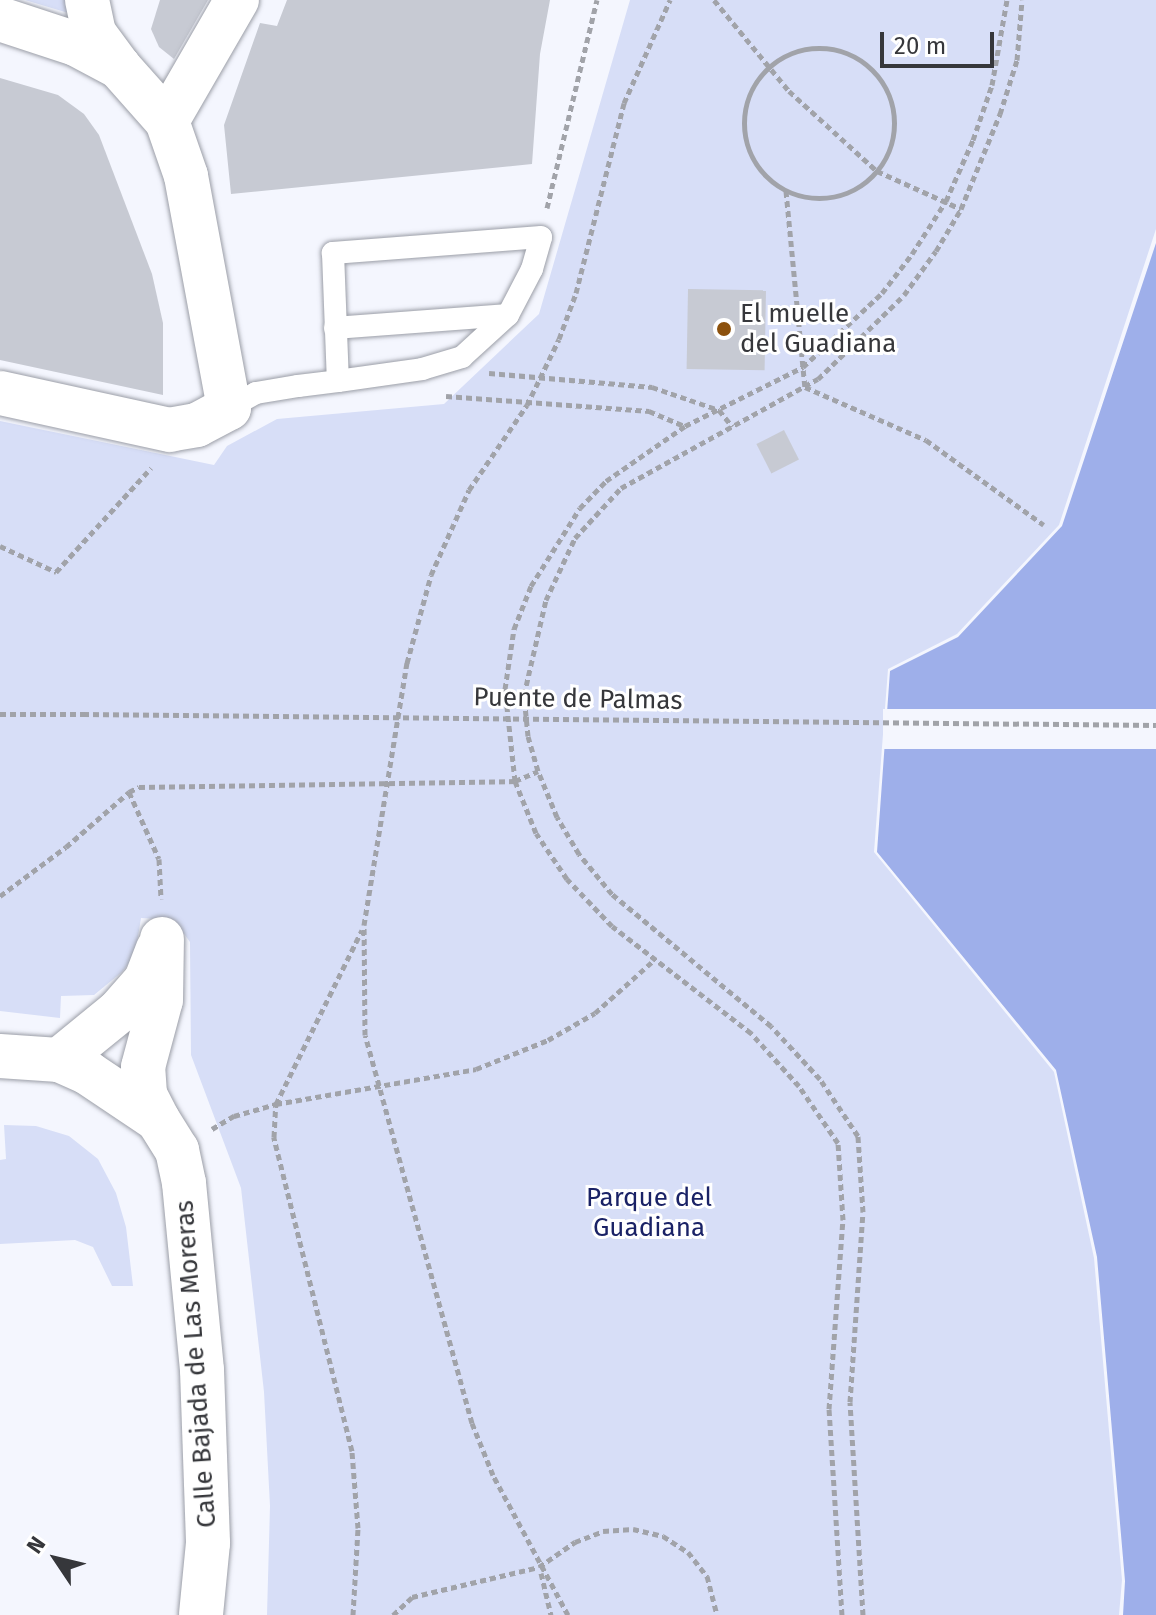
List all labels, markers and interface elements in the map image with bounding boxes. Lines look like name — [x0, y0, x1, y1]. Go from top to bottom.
scale bar — [884, 16, 998, 66]
text: 20 m — [894, 32, 946, 60]
place label: El muelle del Guadiana — [740, 298, 896, 360]
marker: El muelle del Guadiana — [715, 320, 733, 338]
street label: Puente de Palmas — [473, 682, 683, 716]
park label: Parque del Guadiana — [586, 1182, 712, 1244]
street label: Calle Bajada de Las Moreras — [169, 1199, 223, 1529]
north arrow — [16, 1519, 96, 1599]
text: N — [21, 1531, 51, 1559]

